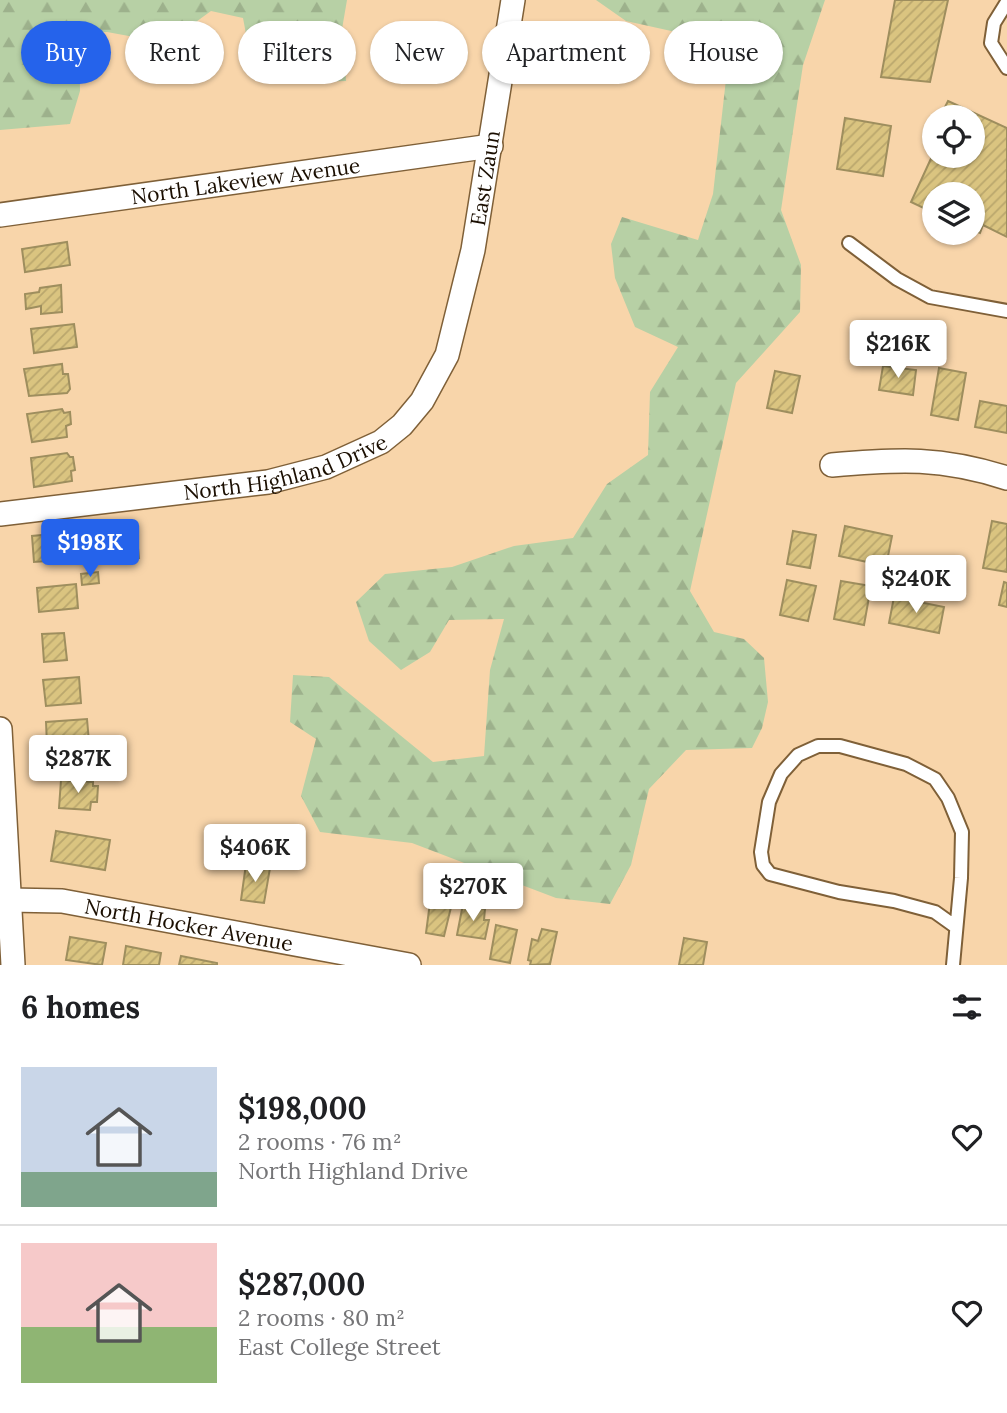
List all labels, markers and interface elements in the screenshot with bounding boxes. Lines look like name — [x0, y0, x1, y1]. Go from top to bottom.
chip: Buy — [21, 21, 111, 84]
chip: Rent — [125, 21, 224, 84]
chip: Filters — [238, 21, 356, 84]
chip: New — [370, 21, 468, 84]
chip: Apartment — [482, 21, 650, 84]
chip: House — [664, 21, 783, 84]
map controls — [922, 105, 985, 245]
button: locate — [922, 105, 985, 168]
street label: East Zaun — [464, 128, 505, 228]
street label: North Lakeview Avenue — [129, 151, 362, 210]
button: layers — [922, 182, 985, 245]
pin: $216K — [849, 320, 947, 380]
text: $216K — [866, 328, 930, 357]
street label: North Highland Drive — [182, 428, 391, 505]
pin: $198K — [41, 520, 139, 579]
text: $198K — [57, 527, 123, 556]
pin: $240K — [867, 556, 965, 615]
text: $240K — [881, 563, 951, 592]
pin: $287K — [29, 736, 127, 795]
text: $287K — [45, 743, 111, 772]
pin: $406K — [206, 824, 304, 884]
text: $406K — [220, 832, 290, 861]
pin: $270K — [424, 864, 522, 923]
text: $270K — [439, 871, 507, 900]
street label: North Hocker Avenue — [82, 892, 295, 957]
text: 6 homes — [21, 988, 140, 1026]
icon: filters — [948, 988, 986, 1026]
text: $198,000 — [238, 1089, 367, 1127]
icon: home — [77, 1095, 161, 1179]
icon: heart — [948, 1118, 986, 1156]
text: 2 rooms · 76 m² — [238, 1127, 402, 1156]
text: North Highland Drive — [238, 1156, 468, 1185]
text: $287,000 — [238, 1265, 365, 1303]
icon: home — [77, 1271, 161, 1355]
icon: heart — [948, 1294, 986, 1332]
text: 2 rooms · 80 m² — [238, 1303, 405, 1332]
text: East College Street — [238, 1332, 441, 1361]

